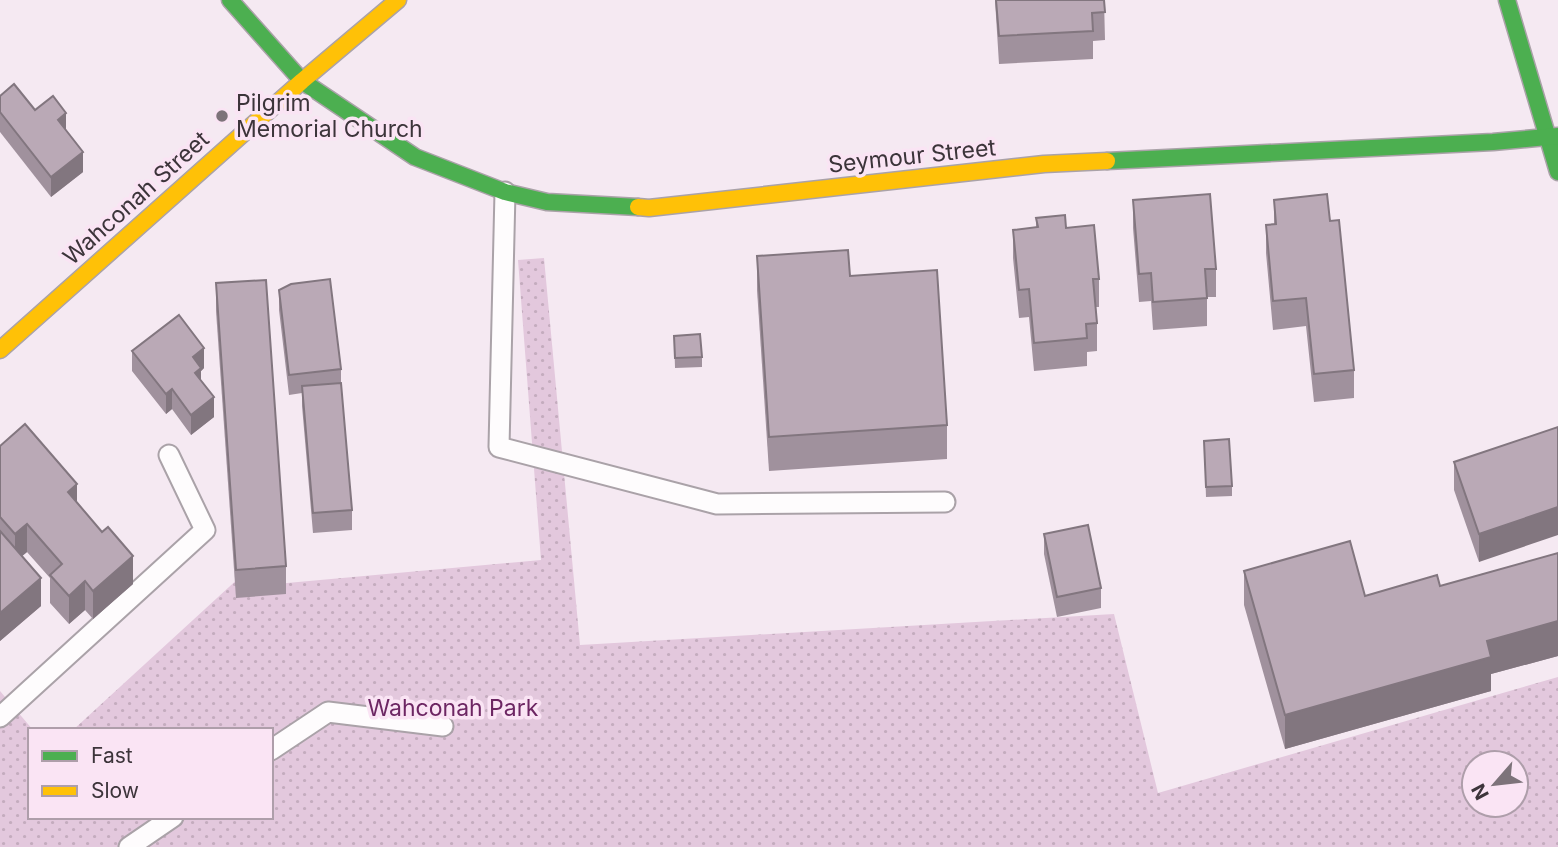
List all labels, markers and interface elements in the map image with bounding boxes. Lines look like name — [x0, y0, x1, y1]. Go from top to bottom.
place label: Pilgrim Memorial Church — [236, 89, 423, 143]
marker: Pilgrim Memorial Church — [214, 108, 230, 124]
street label: Wahconah Street — [57, 125, 215, 271]
street label: Seymour Street — [827, 133, 998, 179]
park label: Wahconah Park — [368, 694, 539, 722]
legend — [28, 728, 273, 819]
text: Fast — [91, 743, 133, 768]
north arrow — [1460, 749, 1530, 819]
text: Slow — [91, 778, 139, 803]
text: N — [1467, 780, 1494, 804]

